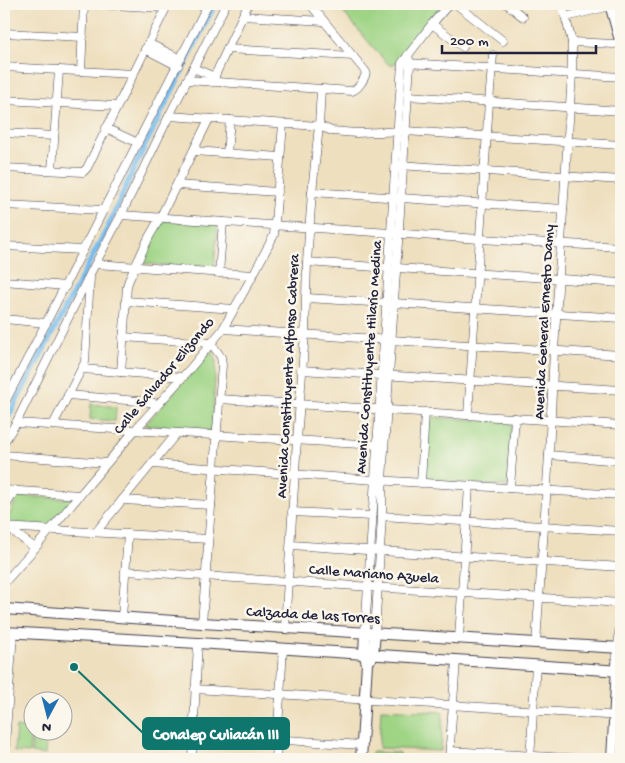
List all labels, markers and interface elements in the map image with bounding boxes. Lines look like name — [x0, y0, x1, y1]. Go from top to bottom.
scale bar — [442, 22, 596, 54]
text: 200 m — [450, 33, 489, 51]
street label: Avenida General Ernesto Damy — [531, 223, 559, 420]
street label: Avenida Constituyente Hilario Medina — [353, 239, 387, 474]
street label: Avenida Constituyente Alfonso Cabrera — [274, 253, 304, 499]
street label: Calle Salvador Elizondo — [110, 314, 219, 439]
street label: Calle Mariano Azuela — [308, 561, 440, 589]
street label: Calzada de las Torres — [246, 604, 381, 629]
north arrow — [22, 690, 72, 740]
text: N — [41, 717, 52, 735]
callout: Conalep Culiacán III — [143, 718, 289, 749]
text: Conalep Culiacán III — [152, 727, 279, 746]

